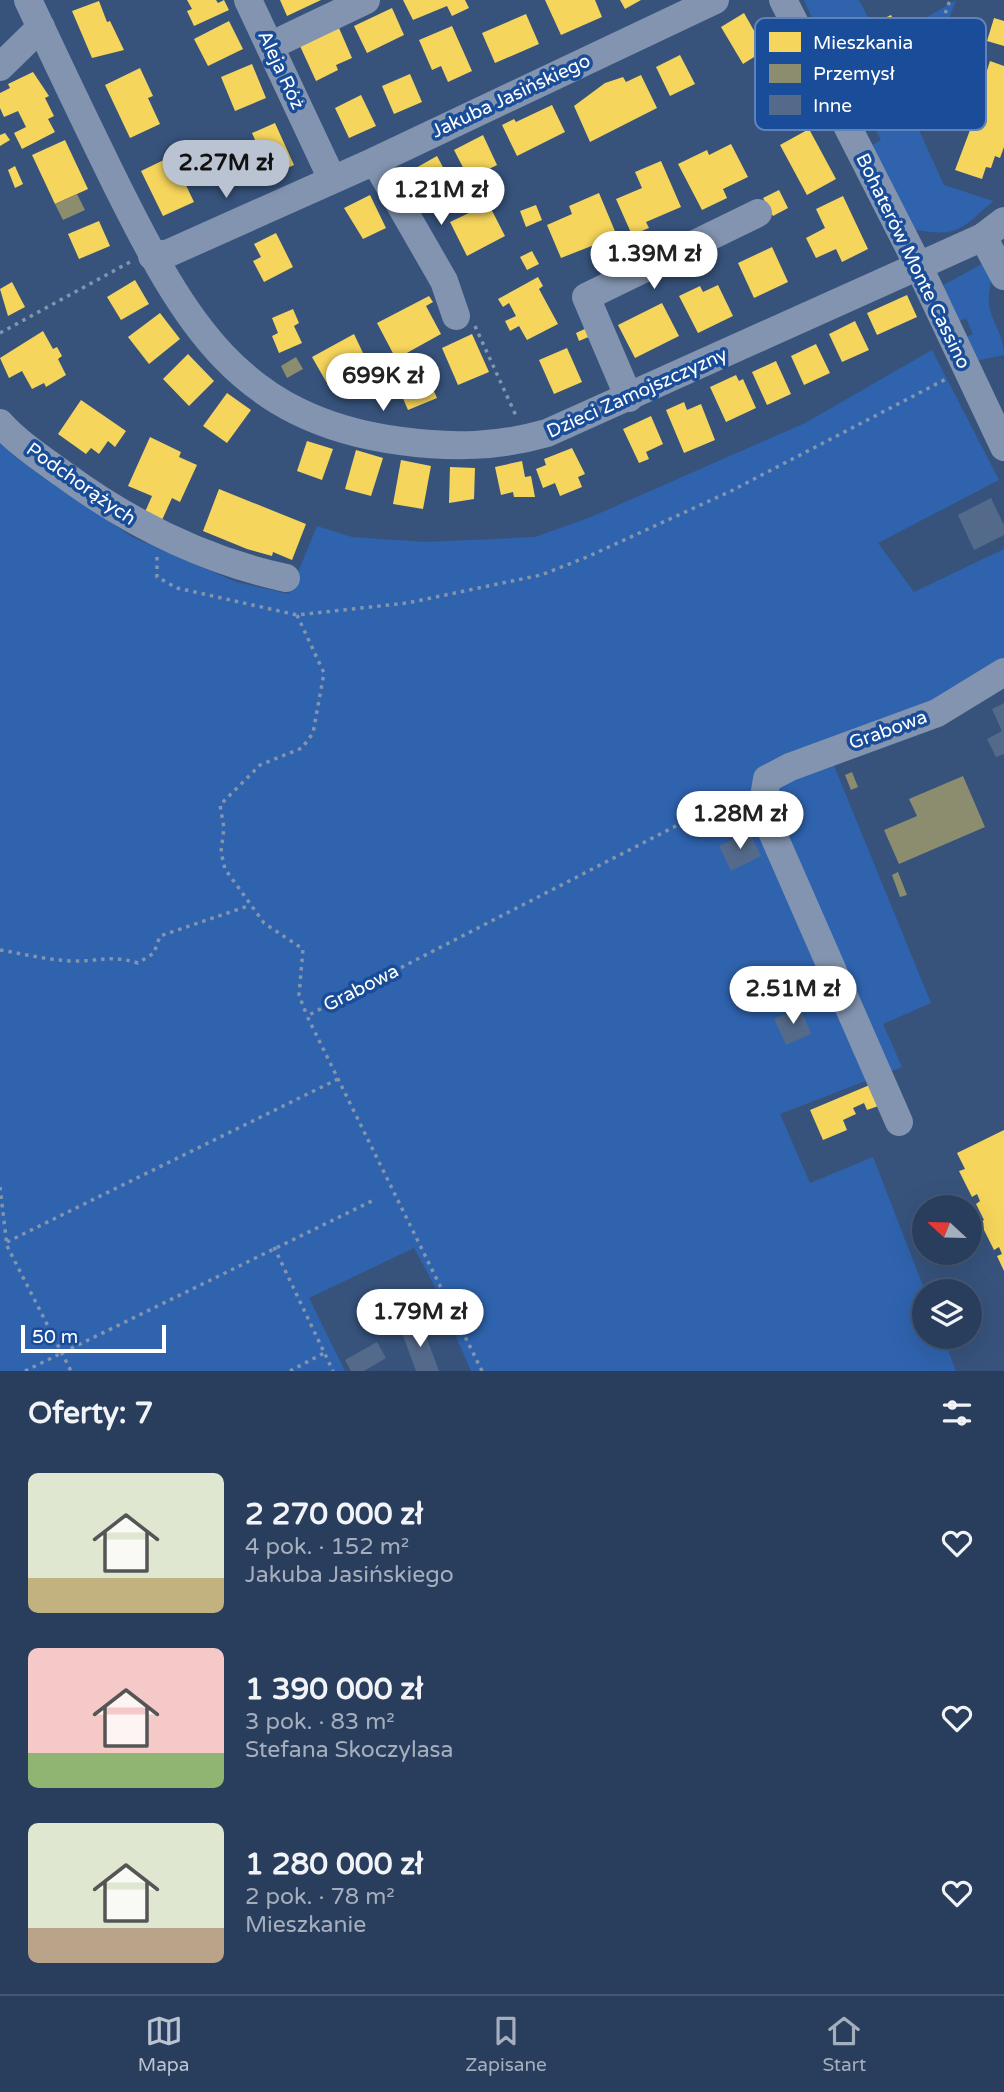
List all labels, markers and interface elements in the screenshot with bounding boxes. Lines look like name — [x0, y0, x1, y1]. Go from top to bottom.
legend — [755, 18, 986, 130]
street label: Aleja Róż — [253, 27, 309, 113]
text: Mieszkania — [813, 32, 913, 54]
street label: Jakuba Jasińskiego — [428, 50, 594, 142]
text: Przemysł — [813, 63, 895, 85]
text: Inne — [813, 95, 852, 117]
pin: 2.27M zł — [154, 140, 298, 200]
text: 2.27M zł — [179, 149, 273, 177]
street label: Bohaterów Monte Cassino — [851, 150, 975, 372]
pin: 1.21M zł — [369, 168, 513, 227]
text: 1.21M zł — [394, 176, 488, 204]
pin: 1.39M zł — [582, 232, 726, 291]
text: 1.39M zł — [607, 240, 701, 268]
street label: Dzieci Zamojszczyzny — [543, 343, 731, 443]
pin: 699K zł — [318, 354, 448, 413]
text: 699K zł — [342, 362, 424, 390]
street label: Podchorążych — [22, 438, 140, 530]
street label: Grabowa — [846, 706, 930, 754]
pin: 1.28M zł — [668, 792, 812, 851]
text: 1.28M zł — [693, 800, 787, 828]
street label: Grabowa — [320, 960, 402, 1016]
pin: 2.51M zł — [721, 967, 865, 1026]
text: 2.51M zł — [746, 975, 840, 1003]
north arrow — [912, 1195, 982, 1265]
map controls — [912, 1195, 982, 1349]
button: layers — [912, 1279, 982, 1349]
pin: 1.79M zł — [348, 1290, 492, 1349]
text: 1.79M zł — [373, 1298, 467, 1326]
scale bar — [21, 1322, 166, 1354]
text: 50 m — [32, 1326, 78, 1348]
icon: filters — [938, 1394, 976, 1432]
text: Oferty: 7 — [28, 1395, 153, 1432]
text: 2 270 000 zł — [245, 1496, 423, 1533]
icon: home — [84, 1501, 168, 1585]
icon: heart — [938, 1524, 976, 1562]
text: 4 pok. · 152 m² — [245, 1533, 409, 1561]
text: Jakuba Jasińskiego — [245, 1561, 454, 1589]
text: 1 390 000 zł — [245, 1671, 423, 1708]
icon: home — [84, 1676, 168, 1760]
icon: heart — [938, 1699, 976, 1737]
text: 3 pok. · 83 m² — [245, 1708, 395, 1736]
text: Stefana Skoczylasa — [245, 1736, 454, 1764]
text: 1 280 000 zł — [245, 1846, 423, 1883]
icon: home — [84, 1851, 168, 1935]
icon: heart — [938, 1874, 976, 1912]
text: 2 pok. · 78 m² — [245, 1883, 395, 1911]
text: Mieszkanie — [245, 1911, 366, 1939]
tab: Mapa — [138, 2012, 190, 2076]
tab: Zapisane — [465, 2012, 547, 2076]
tab: Start — [822, 2012, 866, 2076]

